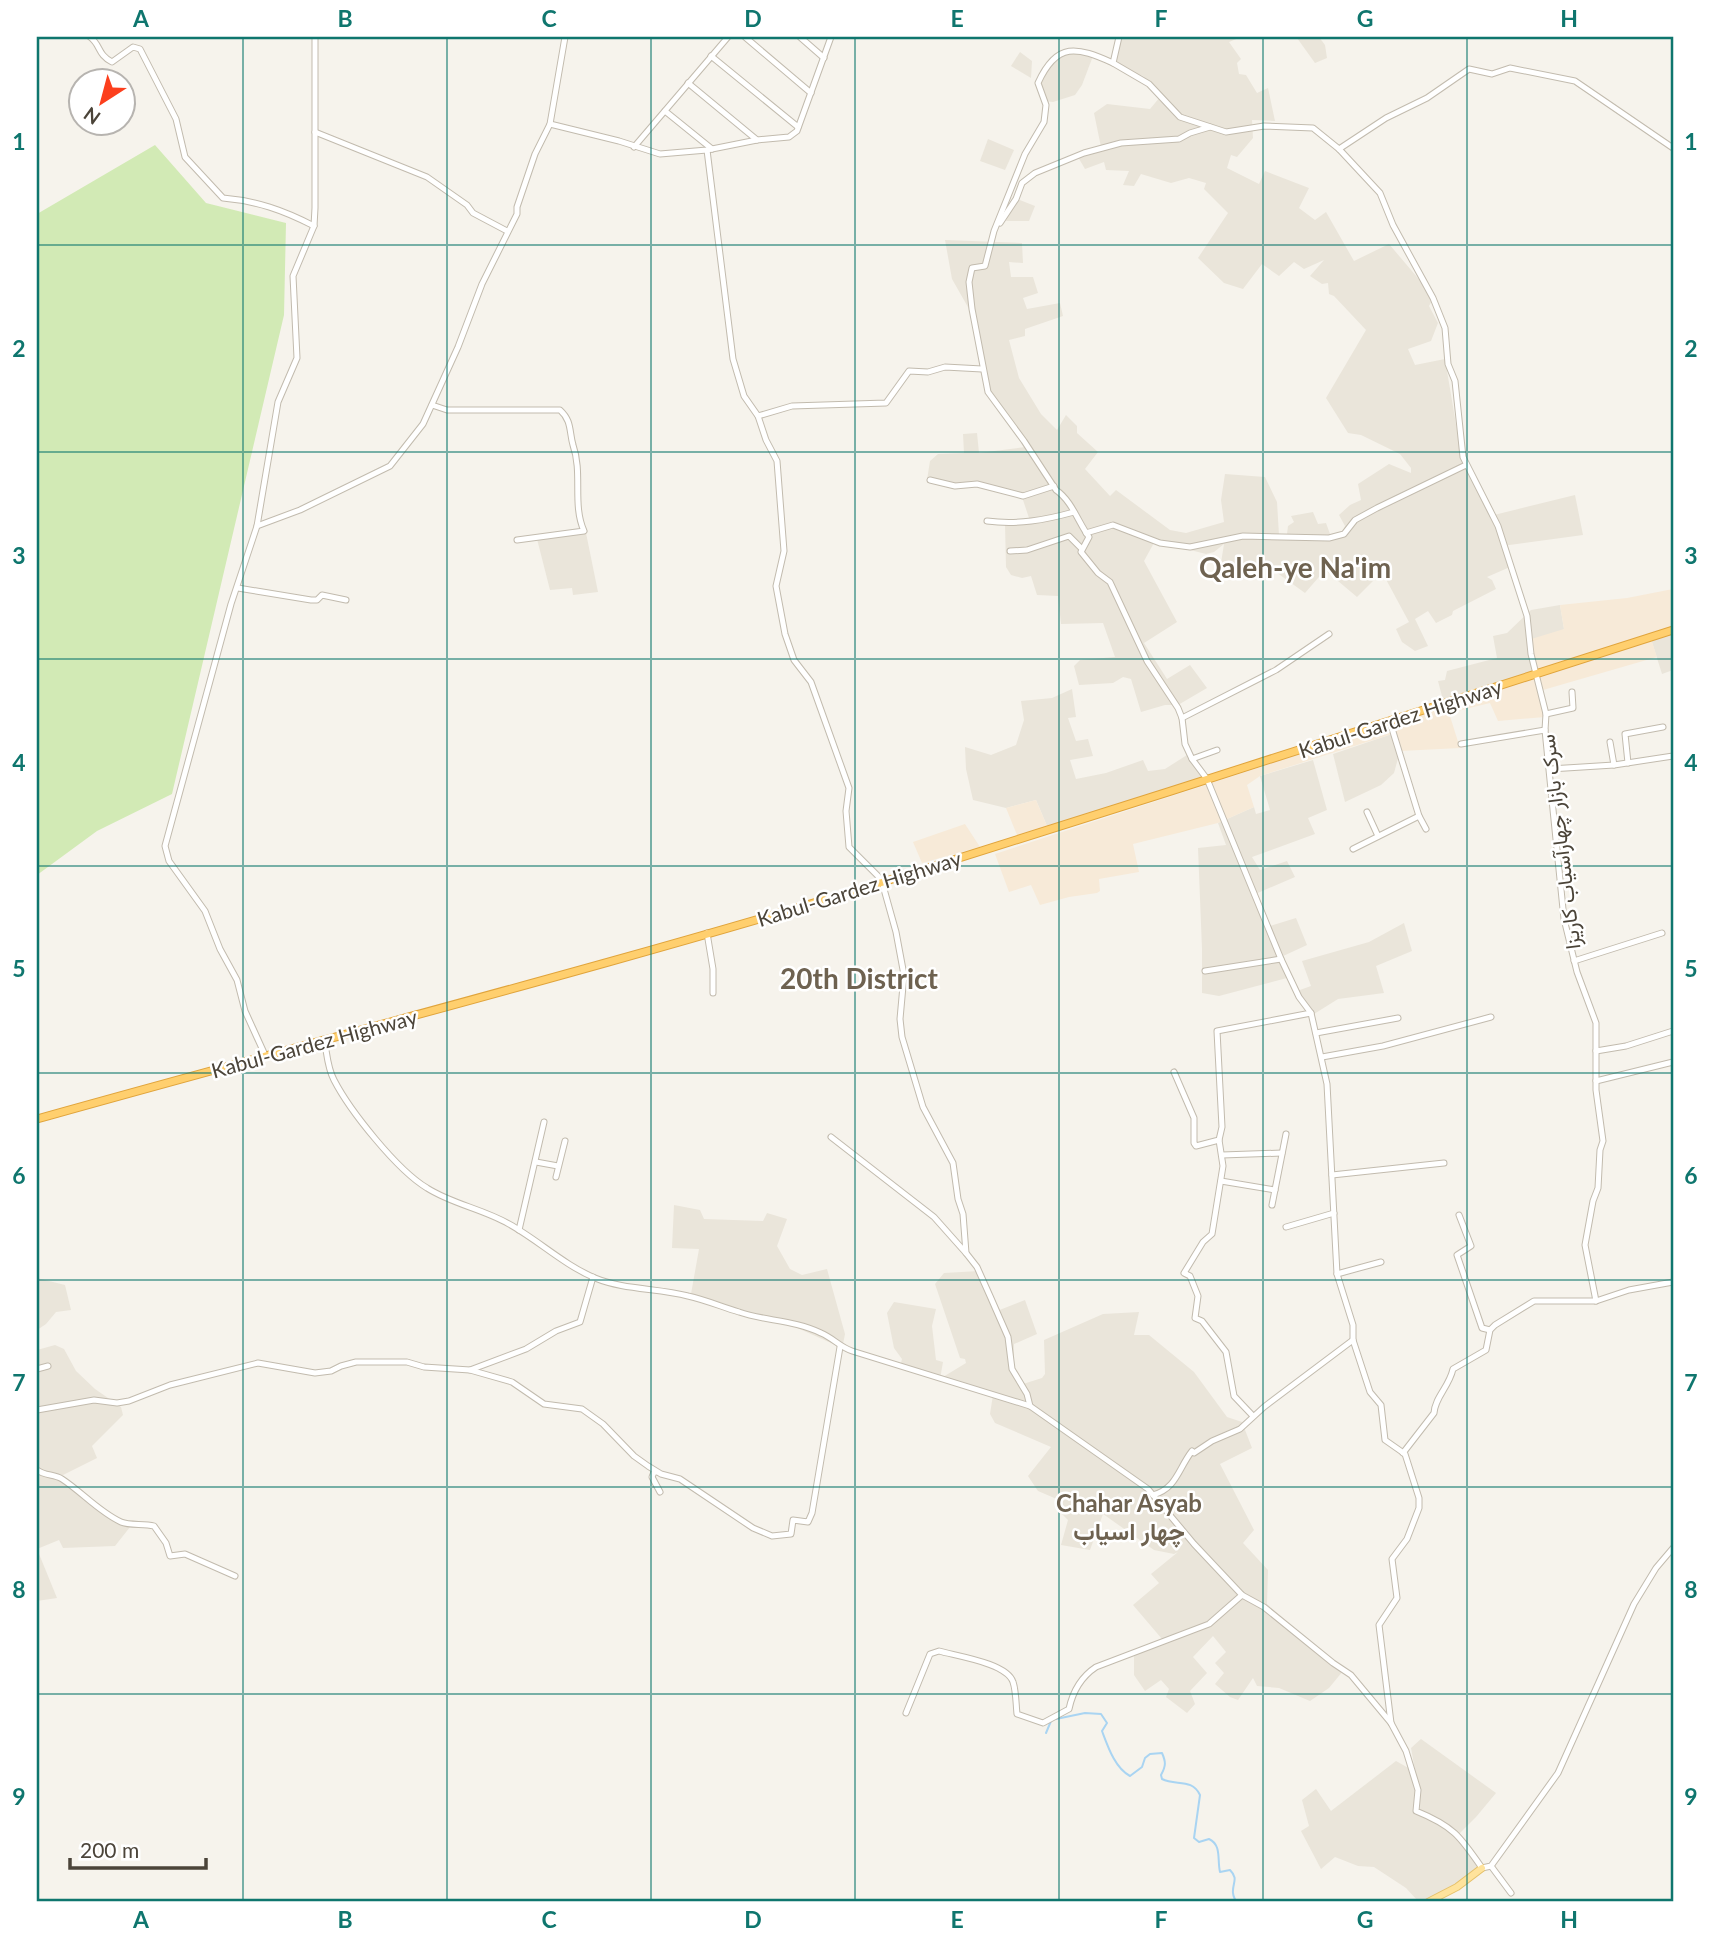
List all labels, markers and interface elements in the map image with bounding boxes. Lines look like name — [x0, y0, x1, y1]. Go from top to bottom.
text: A — [132, 4, 150, 32]
text: B — [337, 4, 353, 32]
text: C — [541, 4, 557, 32]
text: D — [744, 4, 762, 32]
text: E — [950, 4, 964, 32]
text: F — [1154, 4, 1168, 32]
text: G — [1357, 4, 1373, 32]
text: H — [1560, 4, 1578, 32]
north arrow — [66, 66, 136, 136]
text: N — [79, 103, 104, 130]
text: 1 — [12, 127, 26, 155]
text: 1 — [1684, 127, 1698, 155]
text: 2 — [12, 334, 26, 362]
text: 2 — [1684, 334, 1698, 362]
text: 3 — [12, 541, 26, 569]
text: 3 — [1684, 541, 1698, 569]
district label: Qaleh-ye Na'im — [1199, 550, 1391, 584]
street label: Kabul-Gardez Highway — [1295, 673, 1505, 763]
street label: سرک بازار چهارآسیاب کاریزا — [1533, 733, 1588, 951]
text: 4 — [12, 748, 26, 776]
text: 4 — [1684, 748, 1698, 776]
street label: Kabul-Gardez Highway — [754, 845, 964, 931]
text: 5 — [12, 954, 26, 982]
text: 5 — [1684, 954, 1698, 982]
district label: 20th District — [780, 961, 939, 995]
street label: Kabul-Gardez Highway — [208, 1003, 420, 1083]
text: 6 — [12, 1161, 26, 1189]
text: 6 — [1684, 1161, 1698, 1189]
text: 7 — [12, 1368, 26, 1396]
text: 7 — [1684, 1368, 1698, 1396]
district label: Chahar Asyab چهار اسیاب — [1056, 1488, 1202, 1548]
text: 8 — [12, 1575, 26, 1603]
text: 8 — [1684, 1575, 1698, 1603]
text: 9 — [12, 1782, 26, 1810]
text: 9 — [1684, 1782, 1698, 1810]
scale bar — [70, 1827, 206, 1871]
text: 200 m — [80, 1837, 139, 1862]
text: A — [132, 1905, 150, 1933]
text: B — [337, 1905, 353, 1933]
text: C — [541, 1905, 557, 1933]
text: D — [744, 1905, 762, 1933]
text: E — [950, 1905, 964, 1933]
text: F — [1154, 1905, 1168, 1933]
text: G — [1357, 1905, 1373, 1933]
text: H — [1560, 1905, 1578, 1933]

